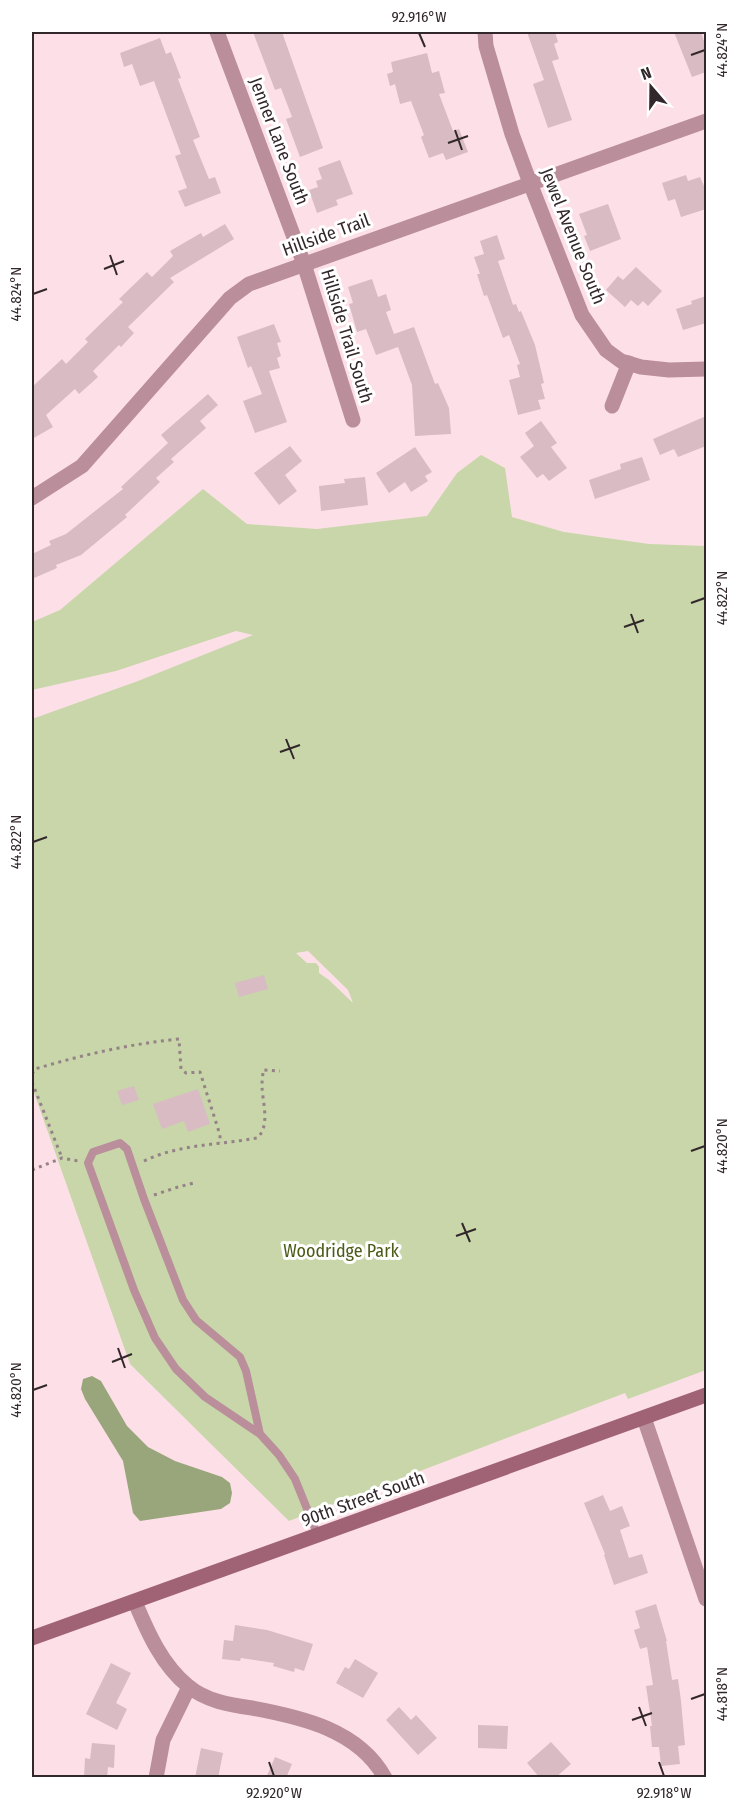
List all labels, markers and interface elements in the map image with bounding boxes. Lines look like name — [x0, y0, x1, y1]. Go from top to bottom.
text: 92.916°W — [392, 8, 446, 26]
text: 44.824°N — [713, 23, 731, 77]
north arrow — [621, 57, 681, 117]
text: N — [638, 63, 654, 84]
street label: Jenner Lane South — [245, 74, 313, 208]
street label: Jewel Avenue South — [536, 165, 610, 307]
street label: Hillside Trail — [279, 209, 373, 261]
street label: Hillside Trail South — [316, 266, 378, 406]
text: 44.824°N — [7, 267, 25, 321]
text: 44.822°N — [713, 571, 731, 625]
text: 44.822°N — [7, 815, 25, 869]
text: 44.820°N — [713, 1118, 731, 1174]
park label: Woodridge Park — [283, 1240, 399, 1262]
text: 44.820°N — [7, 1362, 25, 1418]
street label: 90th Street South — [298, 1467, 428, 1531]
text: 44.818°N — [713, 1667, 731, 1721]
text: 92.920°W — [246, 1784, 302, 1802]
text: 92.918°W — [636, 1784, 692, 1802]

